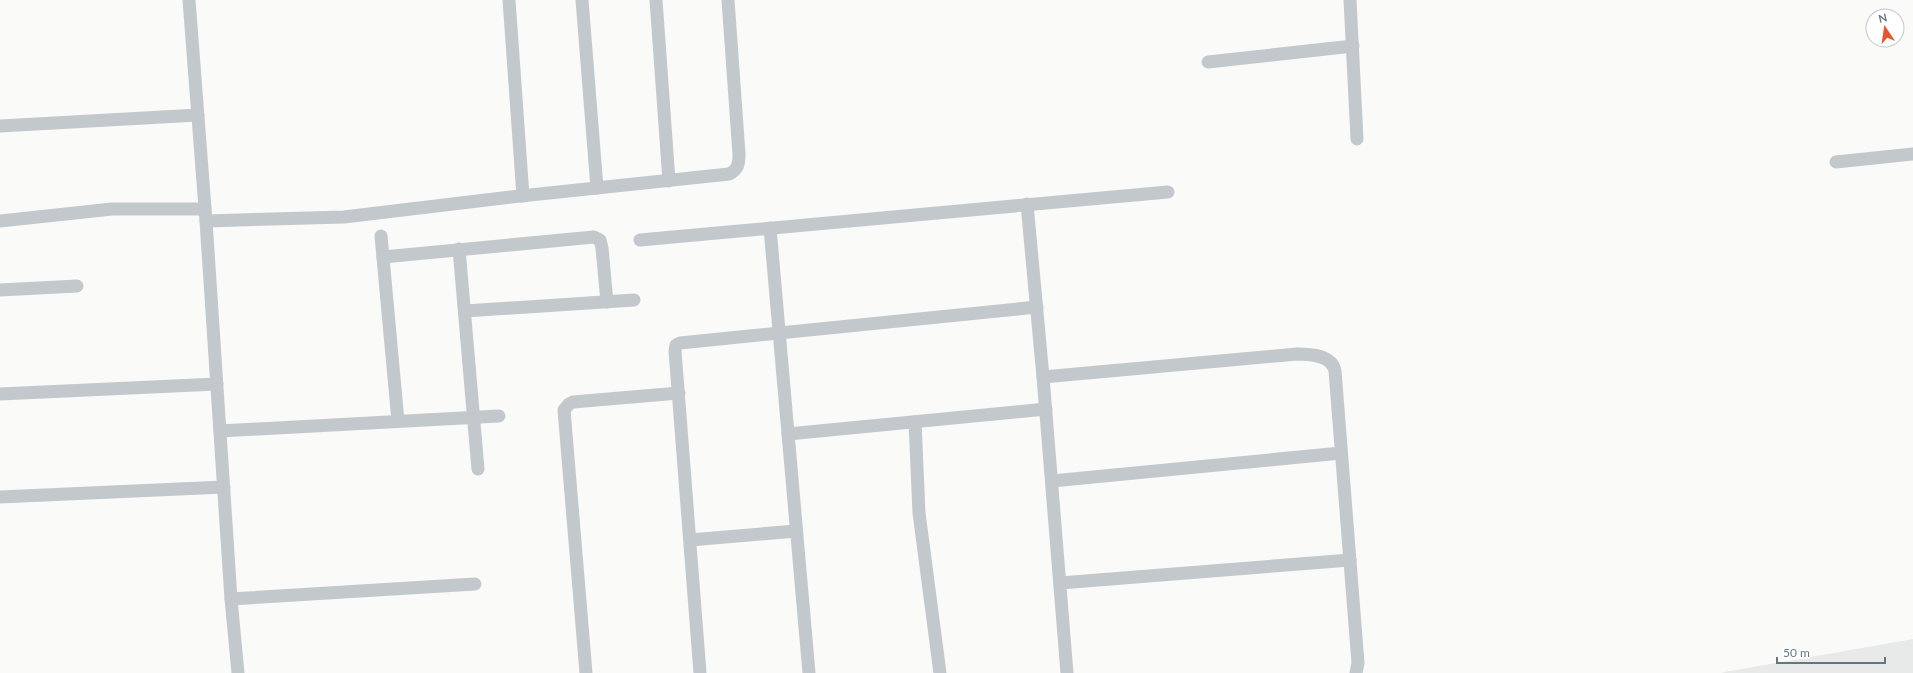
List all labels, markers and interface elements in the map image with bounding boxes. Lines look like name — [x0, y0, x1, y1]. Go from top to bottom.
north arrow — [1865, 8, 1905, 48]
text: N — [1877, 10, 1888, 25]
scale bar — [1777, 639, 1885, 665]
text: 50 m — [1783, 645, 1810, 660]

